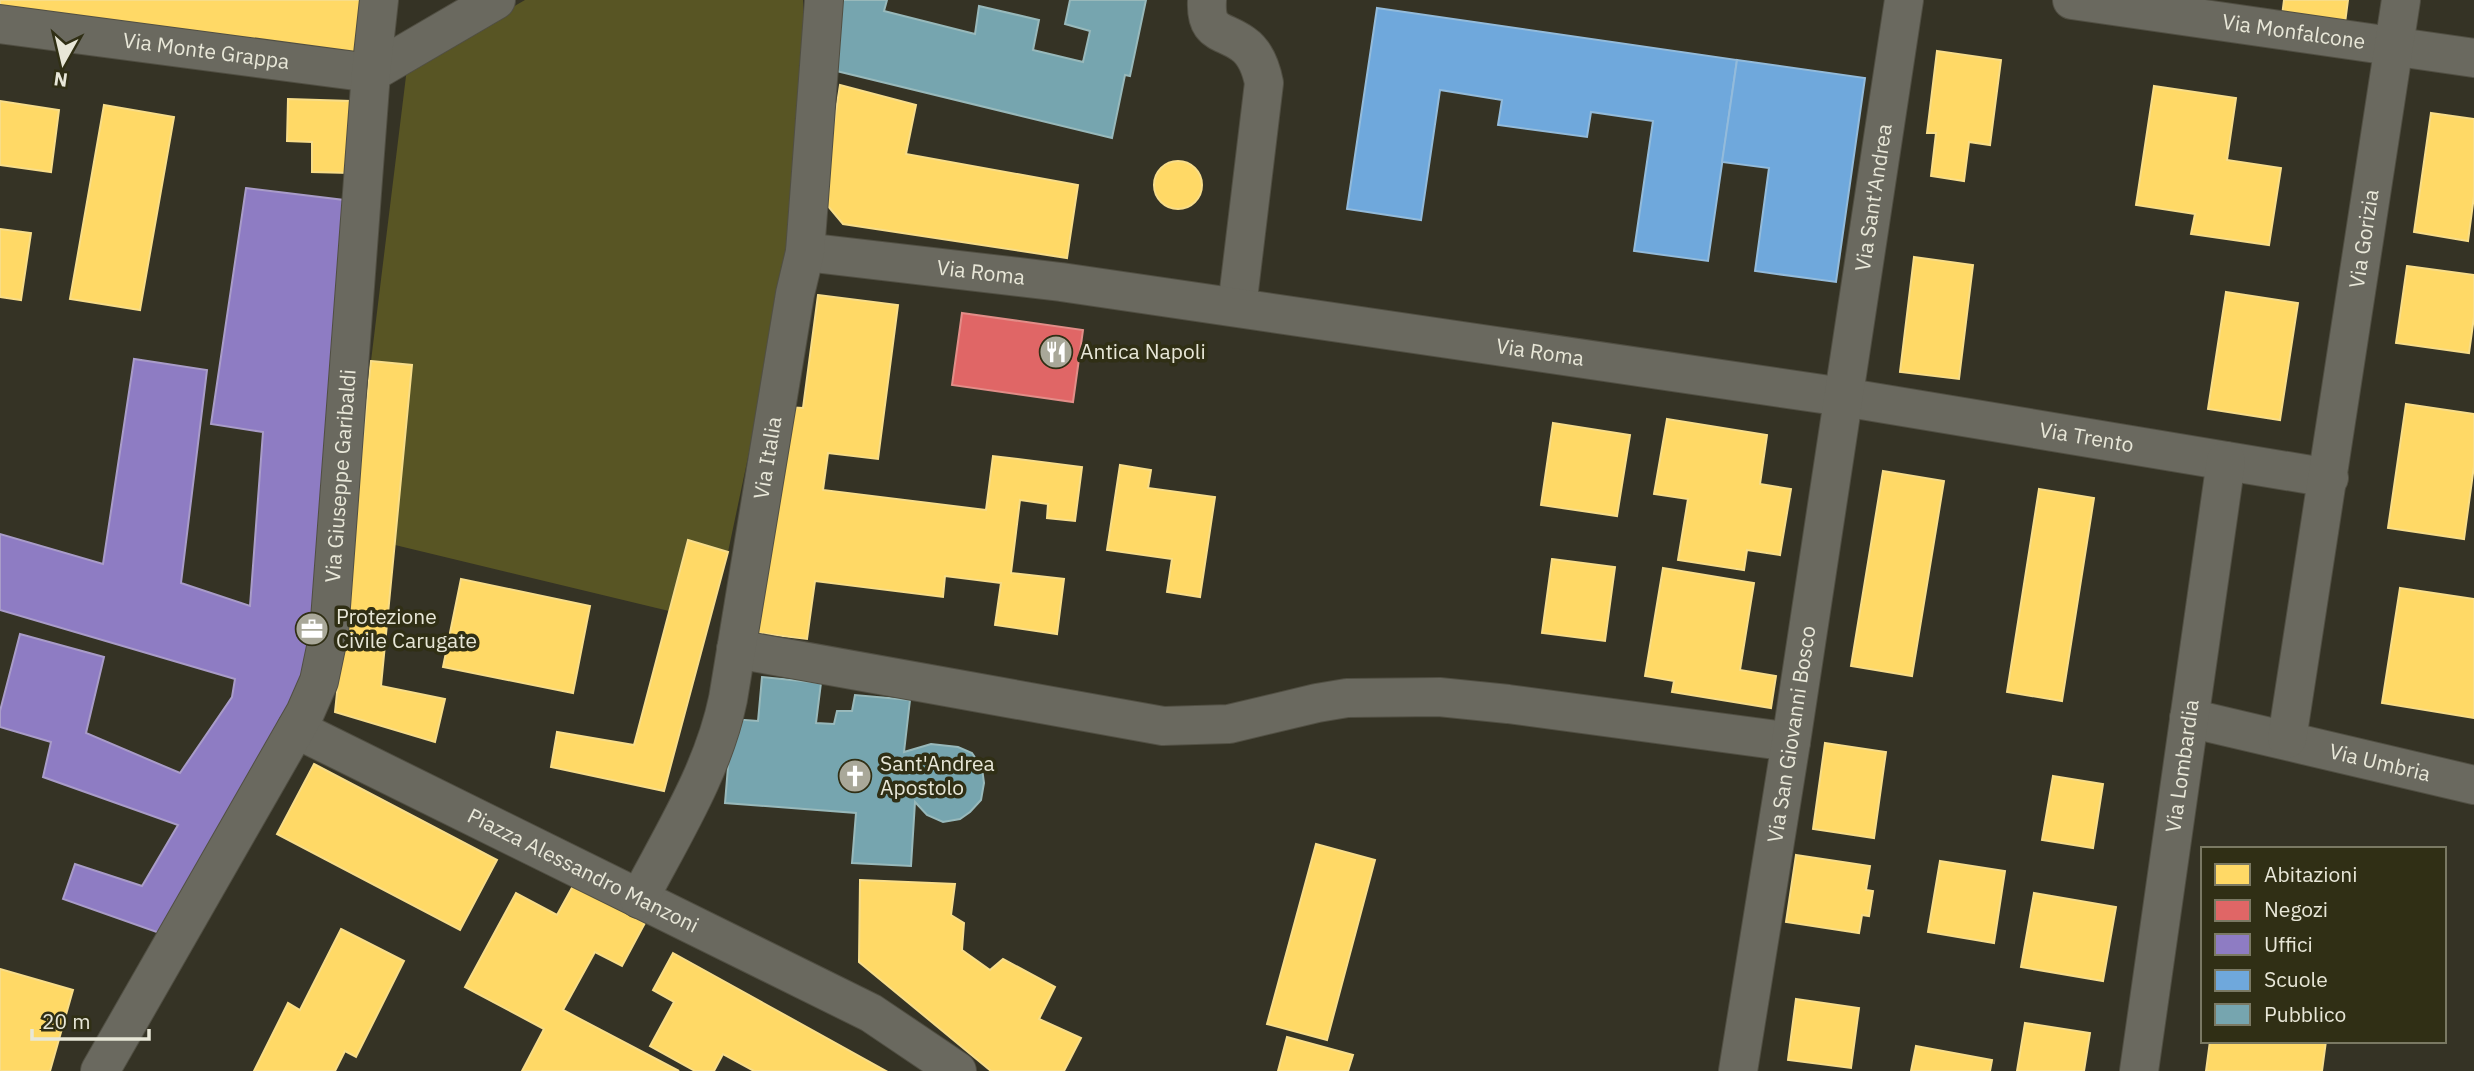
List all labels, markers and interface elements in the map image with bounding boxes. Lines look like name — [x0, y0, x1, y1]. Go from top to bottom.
street label: Via Monfalcone — [2220, 7, 2367, 55]
street label: Via Monte Grappa — [121, 25, 291, 75]
north arrow — [28, 28, 98, 98]
text: N — [52, 67, 69, 93]
street label: Via Sant'Andrea — [1848, 122, 1898, 273]
street label: Via Gorizia — [2342, 187, 2385, 290]
street label: Via Roma — [935, 253, 1027, 291]
street label: Via Roma — [1494, 331, 1586, 372]
restaurant icon: Antica Napoli — [1037, 333, 1075, 371]
place label: Antica Napoli — [1080, 337, 1206, 365]
street label: Via Giuseppe Garibaldi — [318, 368, 362, 584]
street label: Via Italia — [746, 414, 788, 501]
street label: Via Trento — [2037, 415, 2136, 458]
place label: Protezione Civile Carugate — [336, 602, 477, 654]
office icon: Protezione Civile Carugate — [293, 610, 331, 648]
street label: Via San Giovanni Bosco — [1760, 624, 1822, 845]
street label: Via Lombardia — [2158, 697, 2205, 834]
street label: Via Umbria — [2327, 736, 2433, 787]
place label: Sant'Andrea Apostolo — [880, 749, 995, 801]
church icon: Sant'Andrea Apostolo — [836, 757, 874, 795]
street label: Piazza Alessandro Manzoni — [463, 801, 704, 939]
legend — [2201, 847, 2446, 1043]
text: Abitazioni — [2264, 860, 2357, 888]
text: Negozi — [2264, 895, 2328, 923]
text: Uffici — [2264, 930, 2313, 958]
text: Scuole — [2264, 965, 2328, 993]
scale bar — [32, 998, 149, 1042]
text: Pubblico — [2264, 1000, 2346, 1028]
text: 20 m — [42, 1007, 91, 1035]

